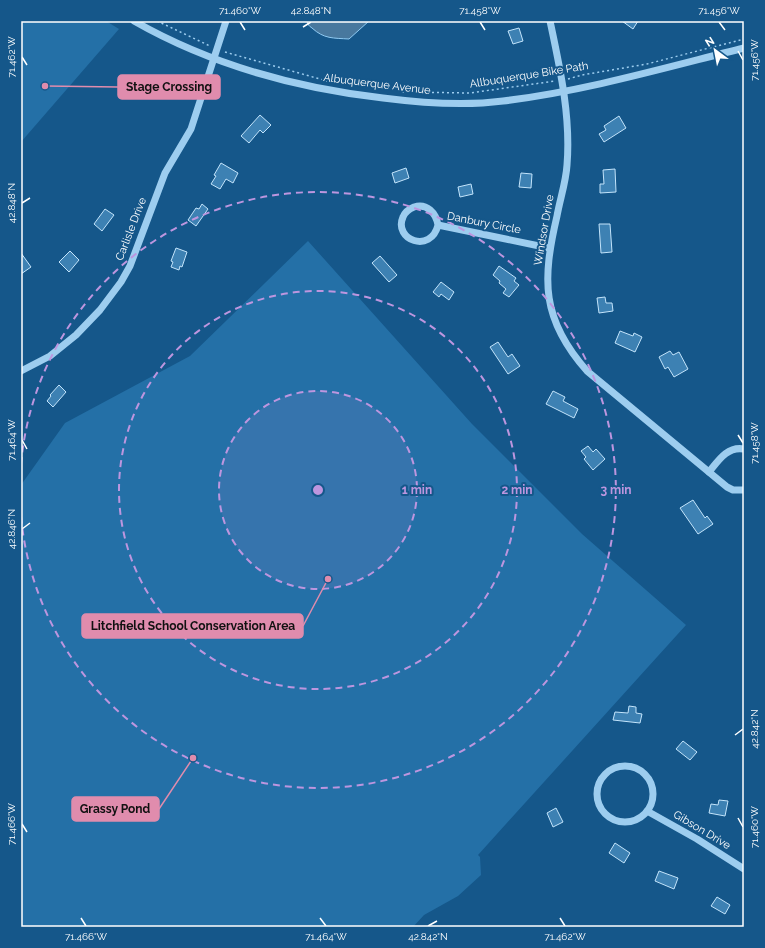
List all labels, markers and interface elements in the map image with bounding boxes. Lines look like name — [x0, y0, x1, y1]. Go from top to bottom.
text: 71.460°W — [219, 5, 262, 16]
text: 42.848°N — [291, 5, 331, 16]
text: 71.458°W — [459, 5, 501, 16]
text: 71.456°W — [698, 5, 740, 16]
north arrow — [695, 30, 735, 70]
text: N — [703, 34, 717, 50]
text: 71.462°W — [6, 36, 17, 78]
text: 71.456°W — [749, 39, 760, 81]
street label: Allbuquerque Bike Path — [469, 59, 589, 91]
street label: Albuquerque Avenue — [323, 71, 432, 97]
callout: Stage Crossing — [118, 75, 220, 99]
text: Stage Crossing — [126, 80, 212, 94]
text: 42.848°N — [6, 183, 17, 223]
street label: Windsor Drive — [531, 193, 557, 266]
street label: Carlisle Drive — [113, 195, 149, 262]
street label: Danbury Circle — [446, 209, 523, 237]
text: 71.464°W — [6, 419, 17, 461]
text: 71.458°W — [749, 422, 760, 464]
centre of rings — [311, 483, 325, 497]
text: 1 min — [402, 483, 432, 497]
text: 2 min — [501, 483, 533, 497]
text: 3 min — [600, 483, 632, 497]
text: 42.846°N — [6, 509, 17, 549]
callout: Litchfield School Conservation Area — [82, 614, 303, 638]
text: Litchfield School Conservation Area — [91, 619, 295, 633]
text: 42.842°N — [749, 709, 760, 749]
callout: Grassy Pond — [72, 797, 159, 821]
text: 71.466°W — [6, 802, 17, 845]
text: Grassy Pond — [80, 802, 151, 816]
text: 71.460°W — [749, 805, 760, 848]
street label: Gibson Drive — [671, 808, 733, 852]
text: 71.466°W — [65, 931, 108, 942]
text: 71.464°W — [305, 931, 347, 942]
text: 42.842°N — [408, 931, 448, 942]
text: 71.462°W — [544, 931, 586, 942]

